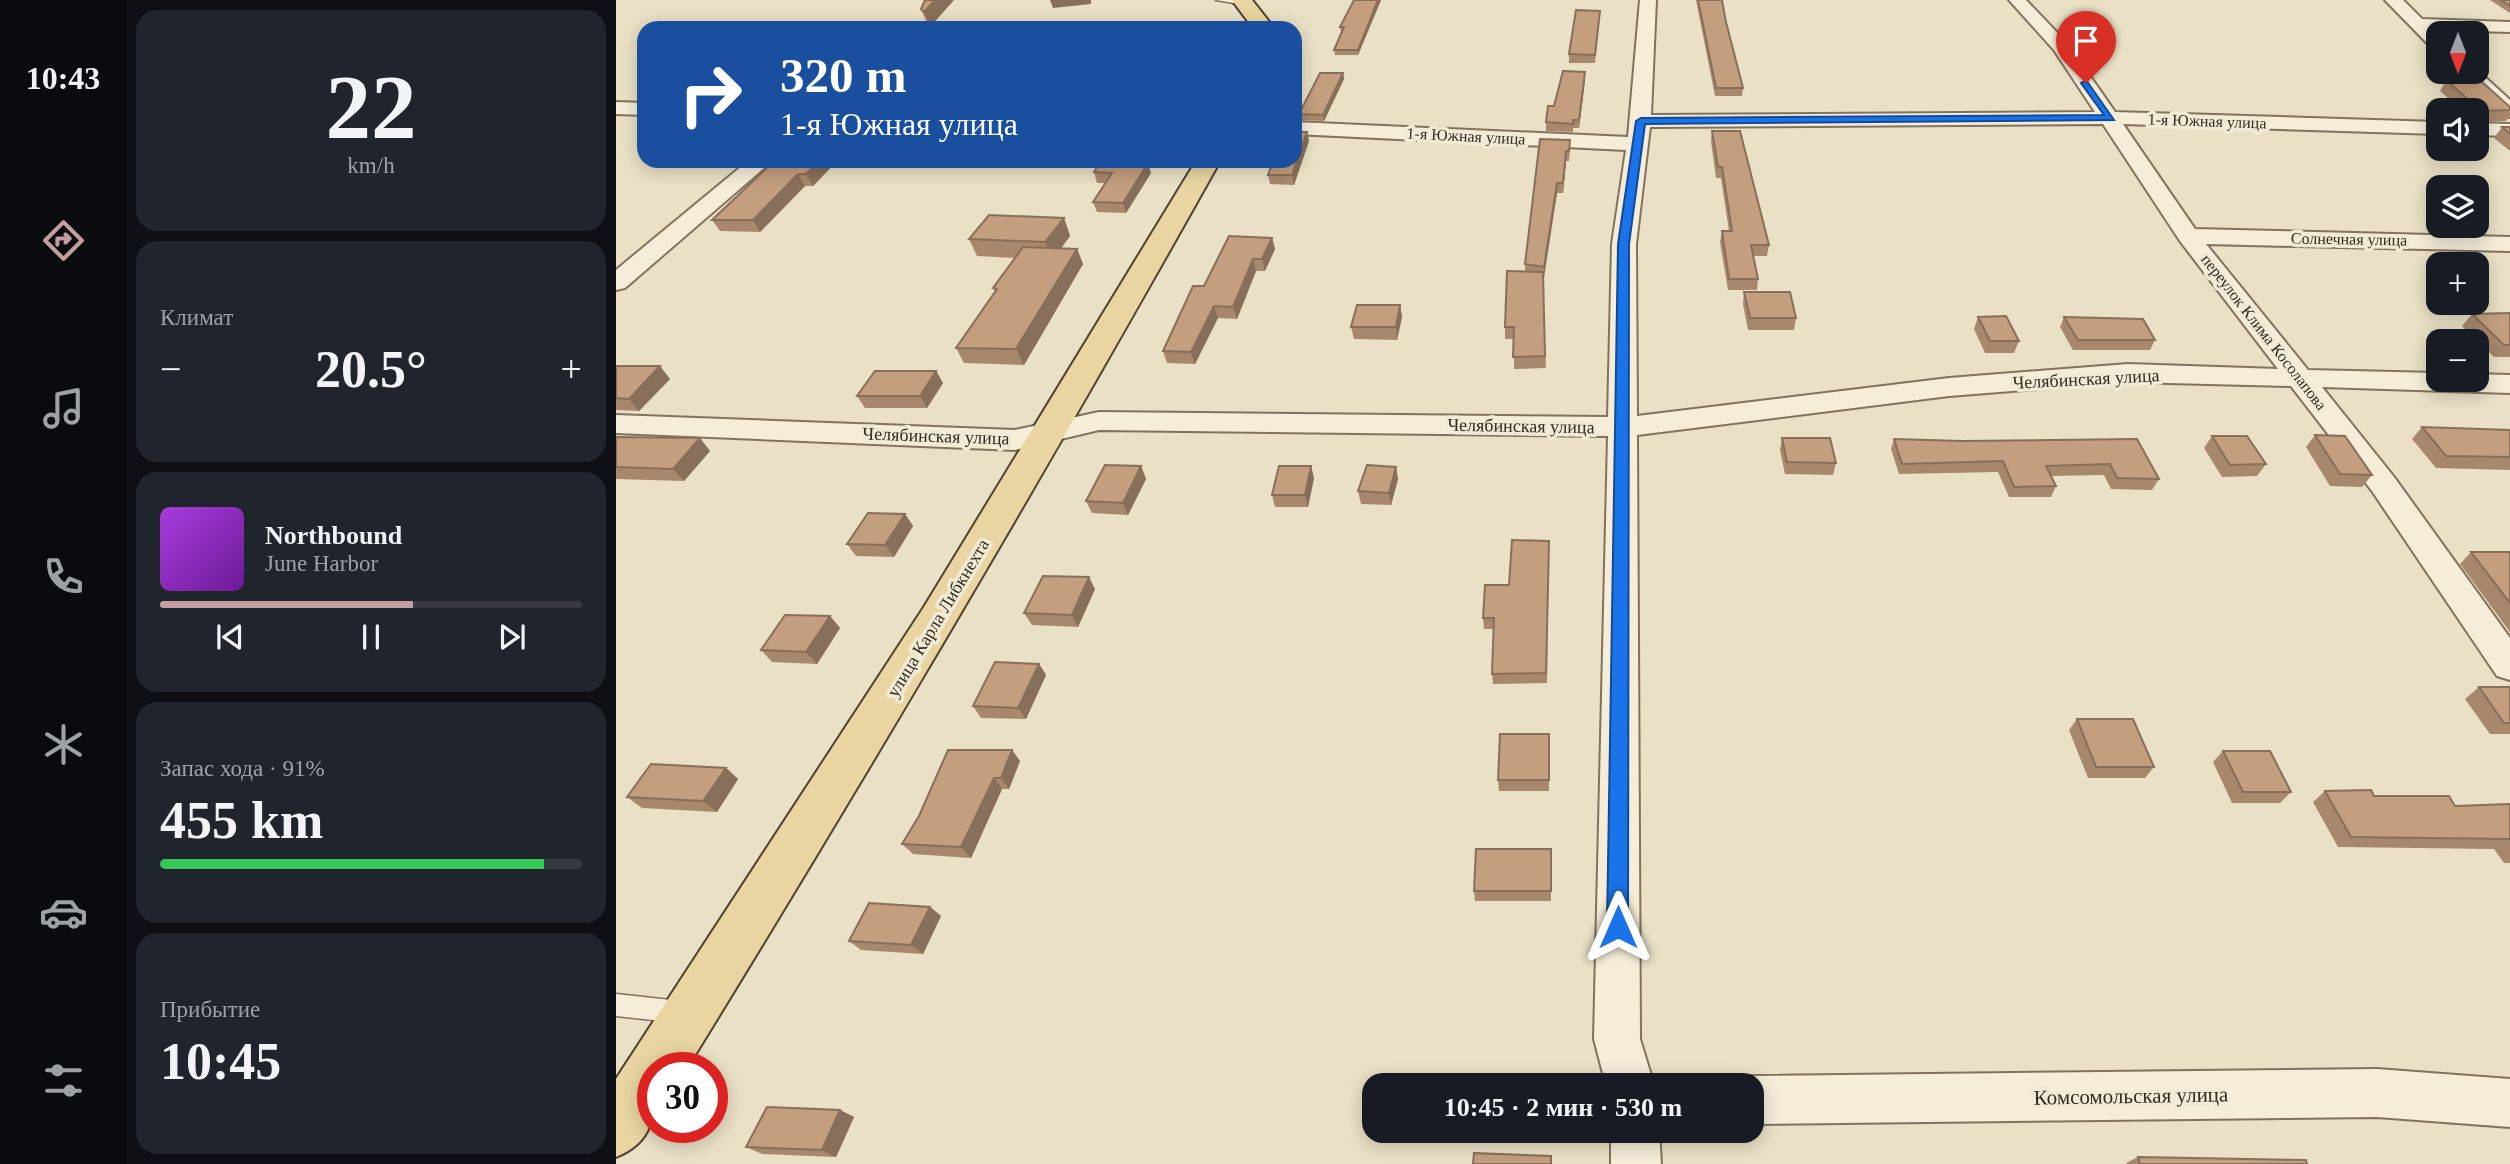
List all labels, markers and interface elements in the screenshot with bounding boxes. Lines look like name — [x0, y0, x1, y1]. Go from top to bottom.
pin — [2056, 11, 2116, 83]
north arrow — [2426, 21, 2488, 84]
map controls — [2426, 21, 2489, 392]
icon: arrive — [2067, 22, 2105, 60]
text: 320 m — [780, 48, 907, 103]
icon: right — [665, 49, 756, 140]
text: 22 — [326, 57, 417, 158]
text: 10:43 — [26, 60, 100, 96]
button: sound — [2426, 98, 2489, 161]
text: 1-я Южная улица — [780, 106, 1018, 142]
street label: 1-я Южная улица — [2147, 110, 2267, 133]
street label: 1-я Южная улица — [1406, 124, 1526, 149]
text: km/h — [347, 153, 395, 178]
button: layers — [2426, 175, 2489, 238]
icon: directions — [39, 216, 88, 265]
street label: Солнечная улица — [2291, 229, 2407, 250]
street label: переулок Клима Косолапова — [2197, 251, 2330, 414]
button: + — [2426, 252, 2489, 315]
text: Климат — [160, 305, 233, 330]
button: − — [2426, 329, 2489, 392]
text: 20.5° — [315, 341, 427, 398]
text: − — [160, 348, 181, 390]
text: + — [561, 348, 582, 390]
street label: Челябинская улица — [2012, 365, 2160, 393]
icon: music — [39, 384, 88, 433]
street label: Челябинская улица — [1447, 415, 1595, 437]
street label: Челябинская улица — [862, 423, 1010, 449]
text: Northbound — [265, 521, 402, 550]
street label: улица Карла Либкнехта — [883, 535, 993, 701]
text: June Harbor — [265, 551, 378, 576]
icon: phone — [39, 552, 88, 601]
icon: previous — [211, 618, 249, 656]
icon: pause — [352, 618, 390, 656]
icon: next — [493, 618, 531, 656]
icon: climate — [39, 720, 88, 769]
text: Запас хода · 91% — [160, 756, 325, 781]
text: 455 km — [160, 792, 323, 849]
icon: car — [39, 888, 88, 937]
position arrow — [1581, 890, 1655, 964]
text: Прибытие — [160, 997, 260, 1022]
text: 10:45 — [160, 1033, 281, 1090]
speed limit sign: 30 — [637, 1052, 728, 1143]
icon: filters — [39, 1056, 88, 1105]
street label: Комсомольская улица — [2033, 1082, 2229, 1110]
text: 10:45 · 2 мин · 530 m — [1444, 1093, 1682, 1122]

